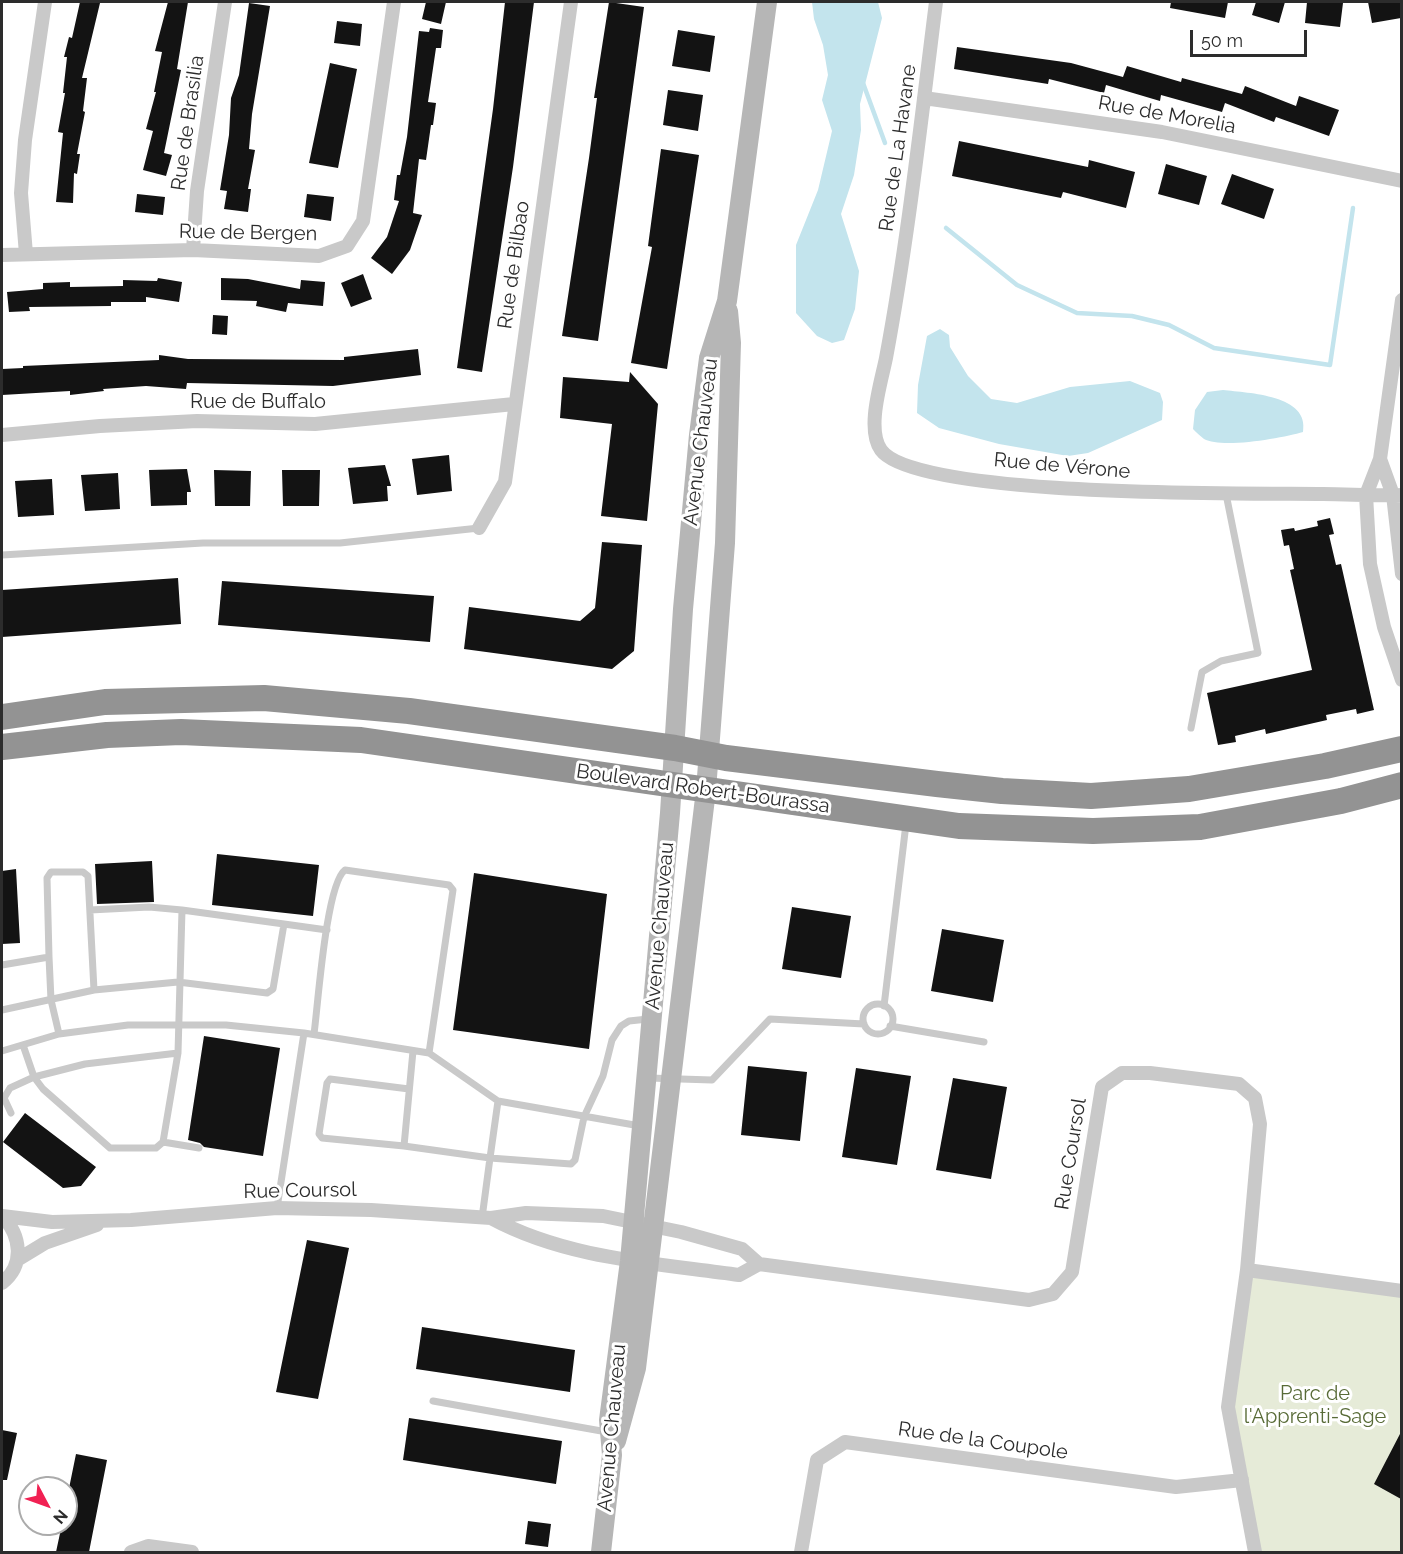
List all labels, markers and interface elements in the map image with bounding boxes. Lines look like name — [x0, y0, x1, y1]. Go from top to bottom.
scale bar — [1193, 18, 1310, 56]
text: 50 m — [1201, 30, 1243, 51]
street label: Rue de Brasilia — [167, 54, 209, 192]
street label: Rue de La Havane — [874, 63, 922, 233]
street label: Rue de Morelia — [1096, 91, 1238, 139]
street label: Rue de Bilbao — [493, 199, 535, 331]
street label: Rue de Bergen — [179, 220, 317, 246]
street label: Avenue Chauveau — [679, 357, 723, 527]
street label: Rue de Buffalo — [190, 390, 326, 414]
street label: Rue de Vérone — [993, 448, 1131, 484]
street label: Boulevard Robert-Bourassa — [575, 759, 831, 819]
street label: Avenue Chauveau — [641, 841, 679, 1011]
street label: Rue Coursol — [1050, 1096, 1092, 1212]
street label: Rue Coursol — [243, 1178, 357, 1204]
street label: Avenue Chauveau — [593, 1343, 631, 1513]
park label: Parc de l'Apprenti-Sage — [1244, 1382, 1386, 1429]
street label: Rue de la Coupole — [897, 1417, 1069, 1465]
north arrow — [18, 1476, 78, 1536]
text: N — [49, 1506, 72, 1528]

